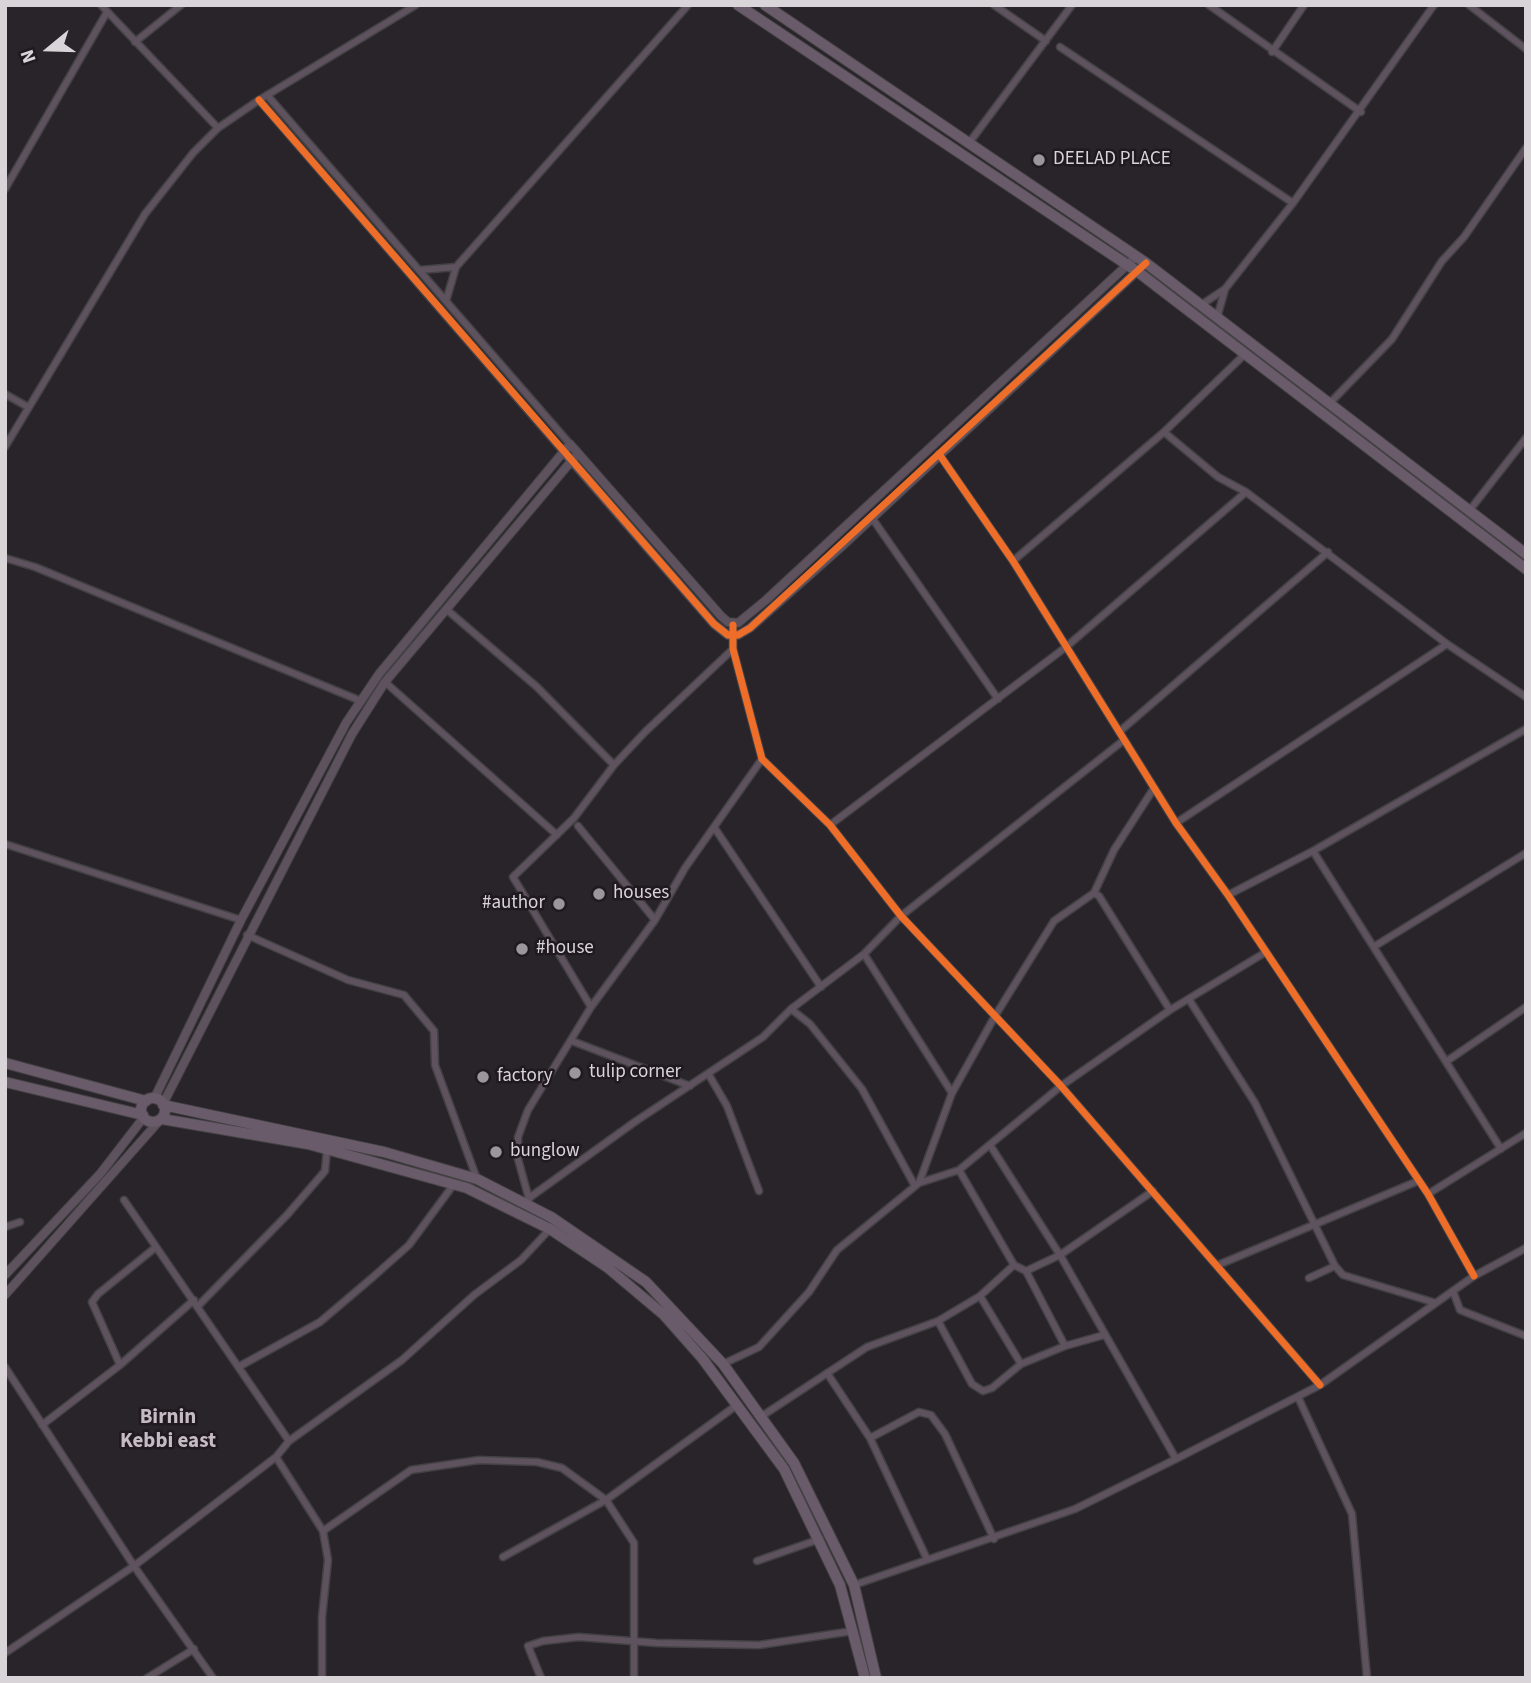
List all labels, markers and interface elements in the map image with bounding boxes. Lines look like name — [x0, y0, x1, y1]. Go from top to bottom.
north arrow — [14, 14, 84, 84]
text: N — [14, 46, 43, 66]
place label: DEELAD PLACE — [1053, 149, 1171, 171]
marker: DEELAD PLACE — [1031, 152, 1047, 168]
place label: houses — [613, 883, 669, 905]
marker: houses — [591, 886, 607, 902]
place label: #author — [482, 893, 545, 915]
marker: #author — [551, 896, 567, 912]
place label: #house — [536, 938, 594, 960]
marker: #house — [514, 941, 530, 957]
place label: tulip corner — [589, 1062, 681, 1084]
marker: tulip corner — [567, 1065, 583, 1081]
place label: factory — [497, 1066, 553, 1088]
marker: factory — [475, 1069, 491, 1085]
place label: bunglow — [510, 1141, 580, 1163]
marker: bunglow — [488, 1144, 504, 1160]
district label: Birnin Kebbi east — [120, 1405, 216, 1455]

